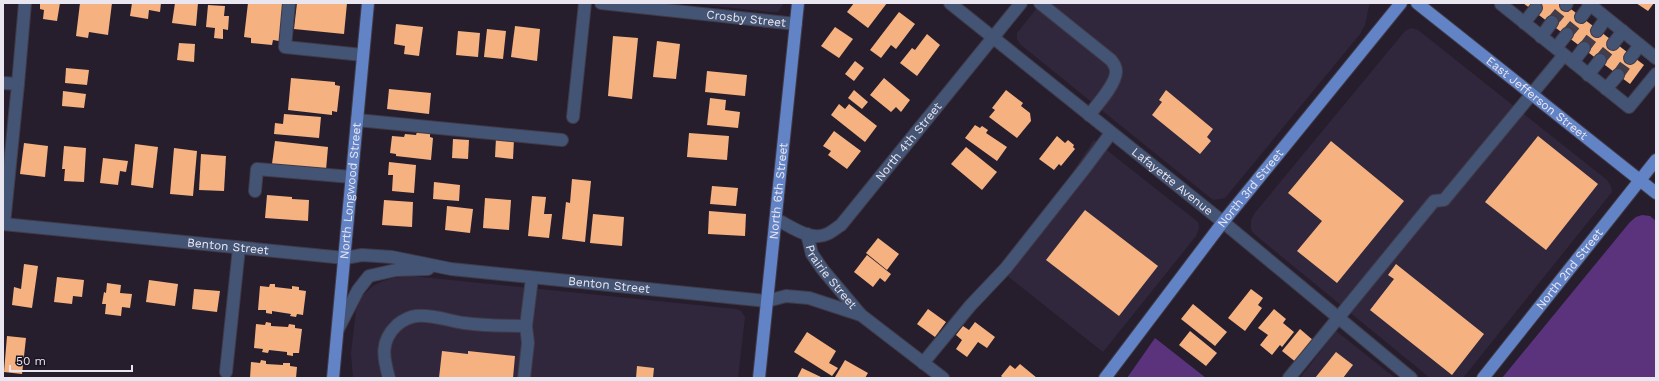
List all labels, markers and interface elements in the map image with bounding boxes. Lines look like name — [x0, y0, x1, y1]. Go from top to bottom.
street label: Crosby Street — [706, 7, 787, 30]
street label: East Jefferson Street — [1483, 54, 1590, 143]
street label: North 4th Street — [872, 100, 945, 184]
street label: North Longwood Street — [337, 122, 364, 260]
street label: North 6th Street — [766, 142, 790, 240]
street label: Lafayette Avenue — [1129, 145, 1216, 218]
street label: North 3rd Street — [1214, 146, 1286, 230]
street label: North 2nd Street — [1533, 226, 1606, 312]
street label: Benton Street — [186, 235, 269, 257]
street label: Prairie Street — [803, 243, 860, 312]
street label: Benton Street — [567, 274, 651, 296]
scale bar — [10, 347, 132, 373]
text: 50 m — [16, 354, 46, 368]

